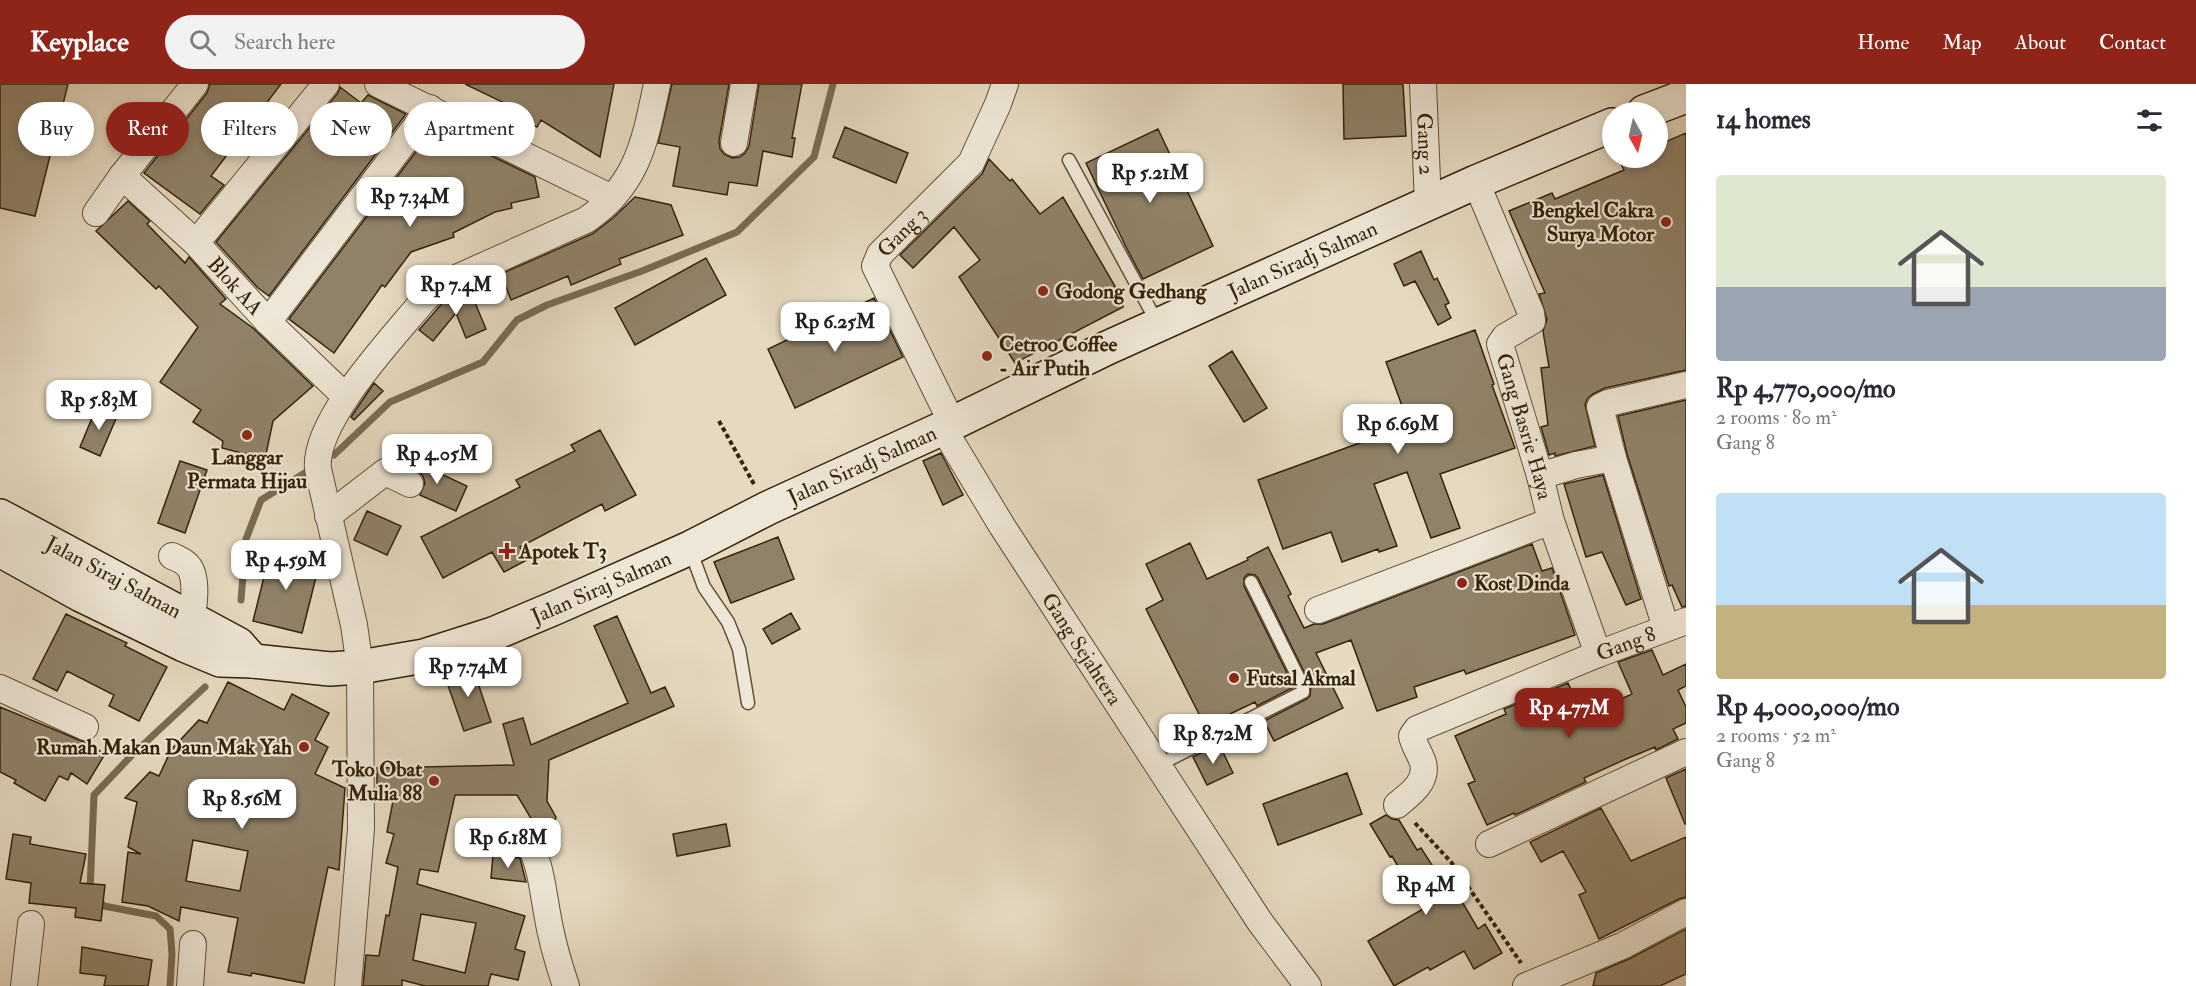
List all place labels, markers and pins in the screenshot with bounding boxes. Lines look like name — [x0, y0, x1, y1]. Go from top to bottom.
pin: Rp 5.21M — [1088, 153, 1212, 204]
pin: Rp 7.34M — [348, 177, 472, 228]
place label: Bengkel Cakra Surya Motor — [1532, 197, 1655, 248]
marker: Bengkel Cakra Surya Motor — [1659, 215, 1673, 229]
pin: Rp 7.4M — [401, 265, 511, 316]
place label: Godong Gedhang — [1055, 278, 1207, 305]
marker: Godong Gedhang — [1036, 284, 1050, 298]
pin: Rp 6.25M — [773, 302, 897, 353]
place label: Cetroo Coffee - Air Putih — [999, 331, 1118, 382]
marker: Cetroo Coffee - Air Putih — [980, 349, 994, 363]
pin: Rp 5.83M — [37, 380, 161, 431]
pin: Rp 6.69M — [1336, 404, 1460, 455]
marker: Langgar Permata Hijau — [240, 428, 254, 442]
pin: Rp 4.05M — [375, 434, 499, 485]
place label: Langgar Permata Hijau — [187, 444, 307, 495]
place label: Apotek T3 — [518, 538, 607, 565]
pin: Rp 4.59M — [224, 540, 348, 591]
marker: Apotek T3 — [500, 544, 514, 558]
place label: Kost Dinda — [1474, 570, 1571, 597]
marker: Kost Dinda — [1455, 576, 1469, 590]
pin: Rp 7.74M — [406, 647, 530, 698]
place label: Futsal Akmal — [1246, 665, 1356, 692]
marker: Futsal Akmal — [1227, 671, 1241, 685]
pin: Rp 4.77M — [1507, 688, 1631, 739]
pin: Rp 8.72M — [1151, 714, 1275, 765]
place label: Rumah Makan Daun Mak Yah — [36, 734, 292, 761]
marker: Rumah Makan Daun Mak Yah — [297, 740, 311, 754]
place label: Toko Obat Mulia 88 — [331, 756, 422, 807]
marker: Toko Obat Mulia 88 — [427, 774, 441, 788]
pin: Rp 8.56M — [180, 779, 304, 830]
pin: Rp 6.18M — [446, 818, 570, 869]
pin: Rp 4M — [1384, 865, 1468, 916]

